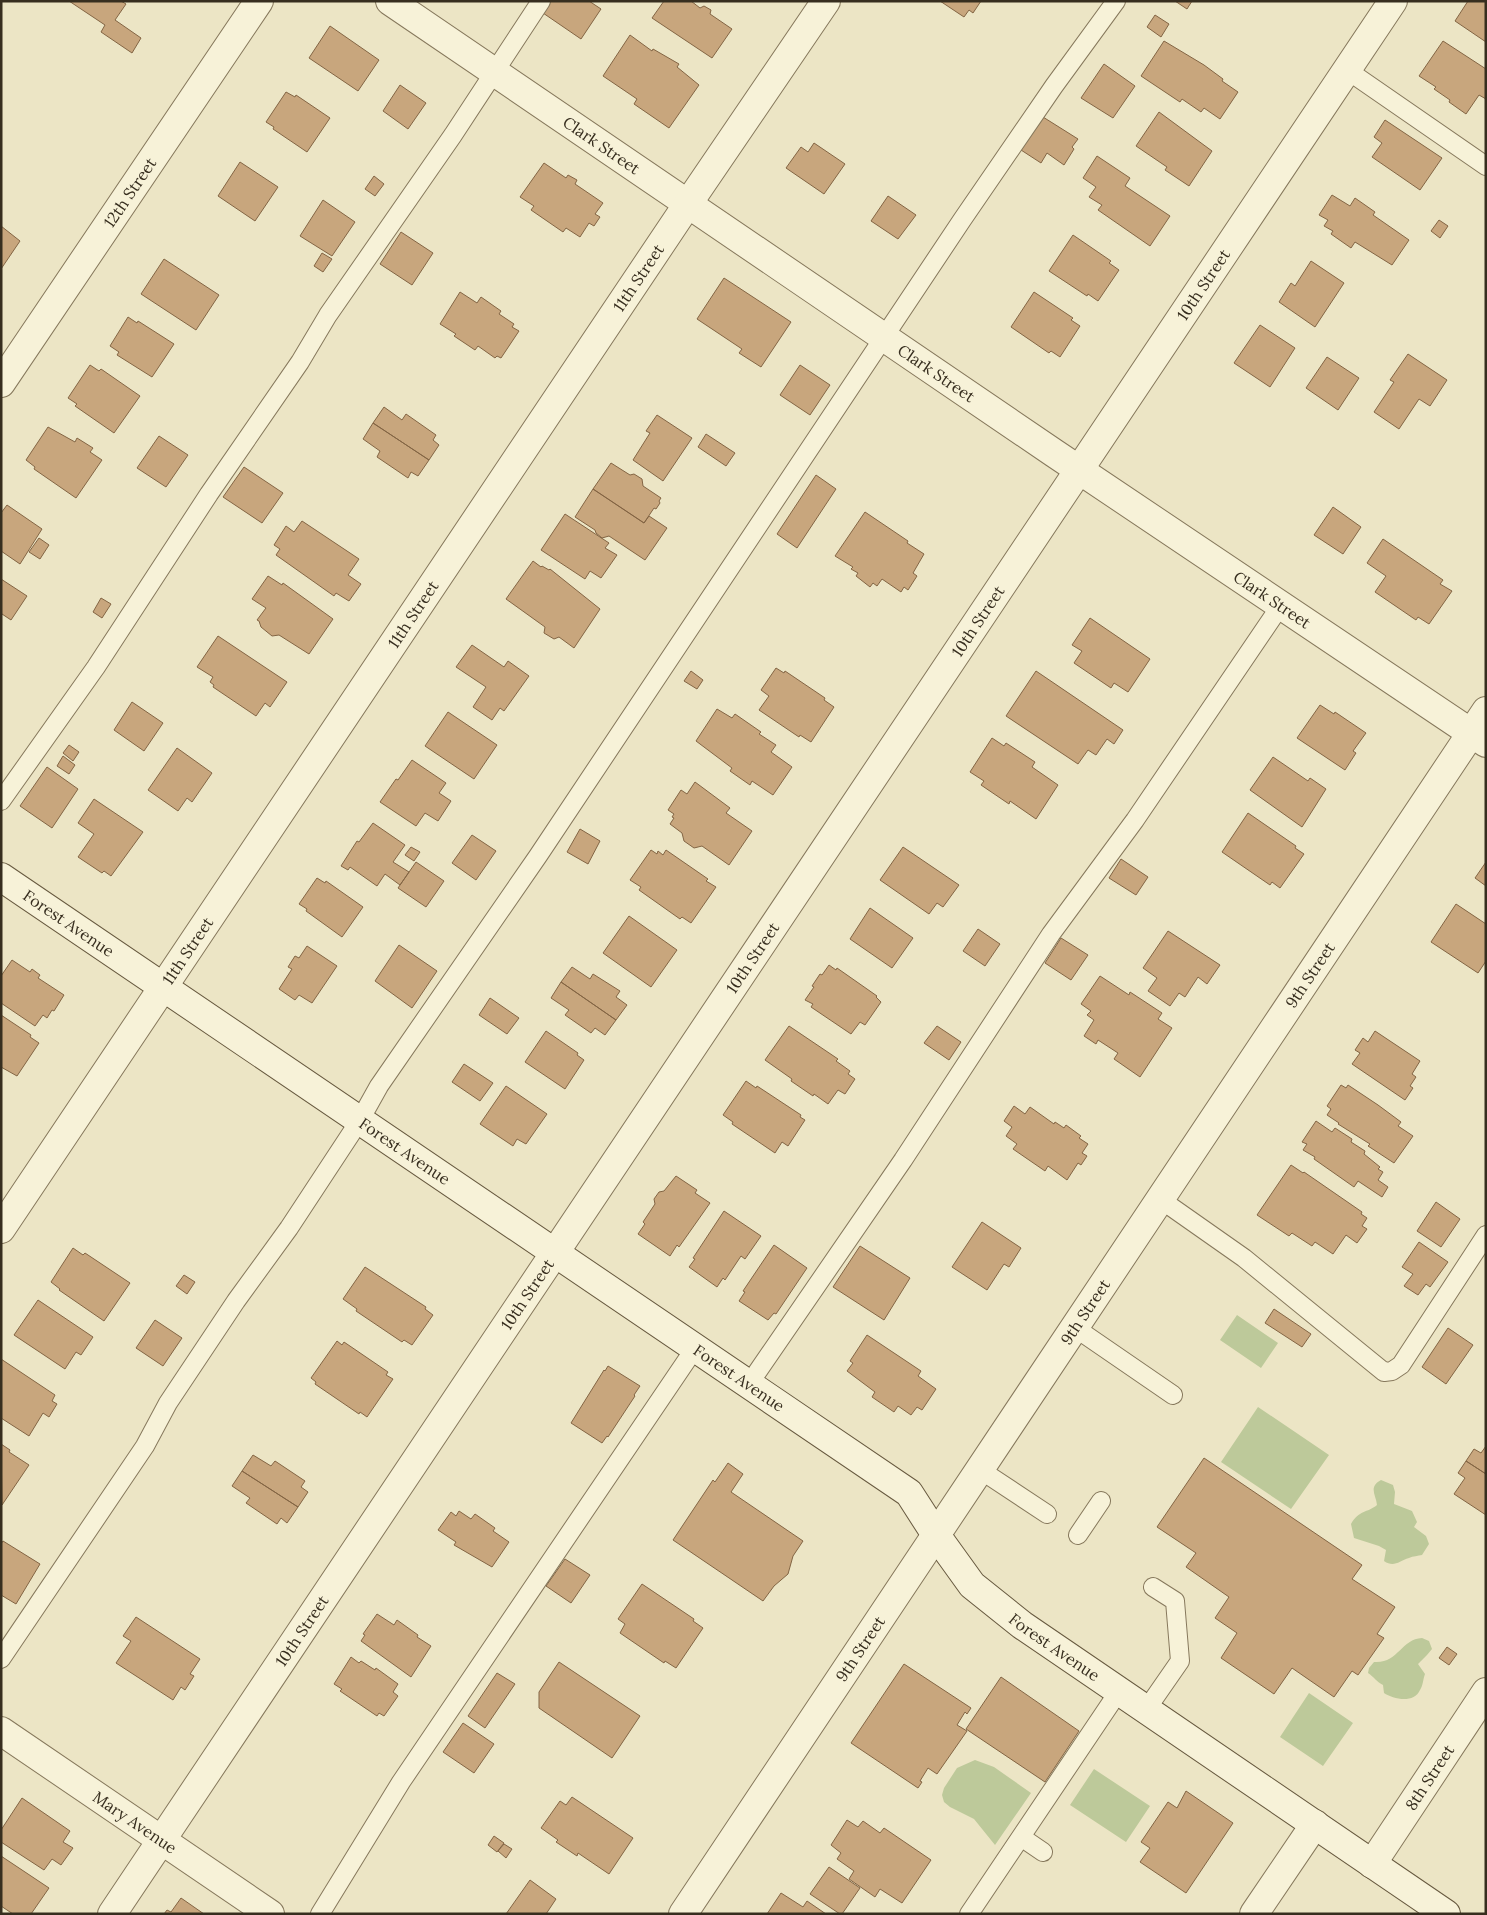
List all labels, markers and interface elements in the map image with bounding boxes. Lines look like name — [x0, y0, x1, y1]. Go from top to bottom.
street label: Clark Street — [559, 112, 645, 179]
street label: 12th Street — [99, 153, 161, 231]
street label: 11th Street — [609, 240, 669, 315]
street label: 10th Street — [1172, 245, 1234, 324]
street label: Clark Street — [894, 340, 979, 407]
street label: Clark Street — [1230, 566, 1315, 633]
street label: 11th Street — [383, 576, 443, 652]
street label: 10th Street — [947, 581, 1009, 660]
street label: Forest Avenue — [20, 885, 118, 961]
street label: 11th Street — [158, 912, 218, 988]
street label: 10th Street — [722, 918, 784, 997]
street label: 9th Street — [1281, 938, 1339, 1012]
street label: Forest Avenue — [356, 1113, 454, 1189]
street label: 10th Street — [496, 1254, 558, 1333]
street label: 9th Street — [1056, 1275, 1114, 1348]
street label: Forest Avenue — [690, 1340, 789, 1416]
street label: 10th Street — [271, 1591, 333, 1670]
street label: Forest Avenue — [1005, 1609, 1104, 1685]
street label: 9th Street — [831, 1611, 890, 1685]
street label: 8th Street — [1401, 1740, 1459, 1814]
street label: Mary Avenue — [89, 1787, 181, 1858]

